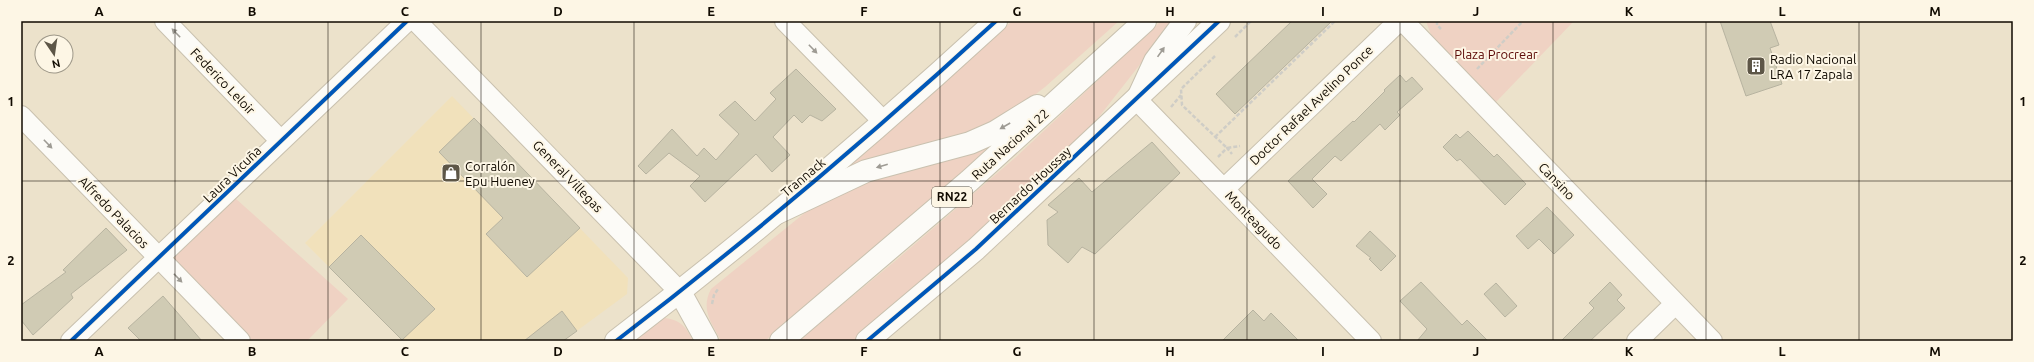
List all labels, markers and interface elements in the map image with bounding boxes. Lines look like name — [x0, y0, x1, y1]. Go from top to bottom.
text: A — [94, 4, 104, 18]
text: B — [248, 4, 257, 18]
text: C — [401, 4, 410, 18]
text: D — [553, 4, 563, 18]
text: E — [707, 4, 715, 18]
text: F — [860, 4, 868, 18]
text: G — [1013, 4, 1022, 18]
text: H — [1165, 4, 1175, 18]
text: I — [1321, 4, 1325, 18]
text: J — [1473, 4, 1479, 18]
text: K — [1625, 4, 1634, 18]
text: L — [1778, 4, 1786, 18]
text: M — [1929, 4, 1941, 18]
one-way arrow — [171, 28, 181, 38]
north arrow — [34, 34, 74, 74]
street label: Doctor Rafael Avelino Ponce — [1247, 42, 1375, 168]
one-way arrow — [808, 44, 817, 54]
street label: Federico Leloir — [188, 45, 258, 117]
one-way arrow — [1157, 47, 1165, 58]
park label: Plaza Procrear — [1454, 47, 1538, 61]
place label: Radio Nacional LRA 17 Zapala — [1770, 52, 1857, 81]
building icon: Radio Nacional LRA 17 Zapala — [1745, 55, 1767, 77]
text: N — [51, 57, 62, 71]
text: 1 — [7, 94, 15, 108]
text: 1 — [2019, 94, 2027, 108]
street label: Ruta Nacional 22 — [969, 106, 1051, 182]
one-way arrow — [999, 123, 1011, 130]
street label: General Villegas — [530, 137, 606, 215]
one-way arrow — [43, 139, 53, 149]
street label: Laura Vicuña — [200, 143, 264, 205]
street label: Bernardo Houssay — [987, 144, 1073, 226]
street label: Trannack — [778, 154, 828, 199]
place label: Corralón Epu Hueney — [465, 159, 535, 188]
street label: Cansino — [1536, 160, 1578, 202]
shop icon: Corralón Epu Hueney — [440, 162, 462, 184]
one-way arrow — [876, 163, 888, 169]
street label: Alfredo Palacios — [76, 173, 152, 251]
road number: RN22 — [932, 187, 972, 207]
street label: Monteagudo — [1223, 188, 1285, 252]
text: 2 — [7, 253, 15, 267]
text: 2 — [2019, 253, 2027, 267]
one-way arrow — [173, 273, 183, 283]
text: A — [94, 344, 104, 358]
text: B — [248, 344, 257, 358]
text: C — [401, 344, 410, 358]
text: D — [553, 344, 563, 358]
text: E — [707, 344, 715, 358]
text: F — [860, 344, 868, 358]
text: G — [1013, 344, 1022, 358]
text: H — [1165, 344, 1175, 358]
text: I — [1321, 344, 1325, 358]
text: J — [1473, 344, 1479, 358]
text: K — [1625, 344, 1634, 358]
text: L — [1778, 344, 1786, 358]
text: M — [1929, 344, 1941, 358]

